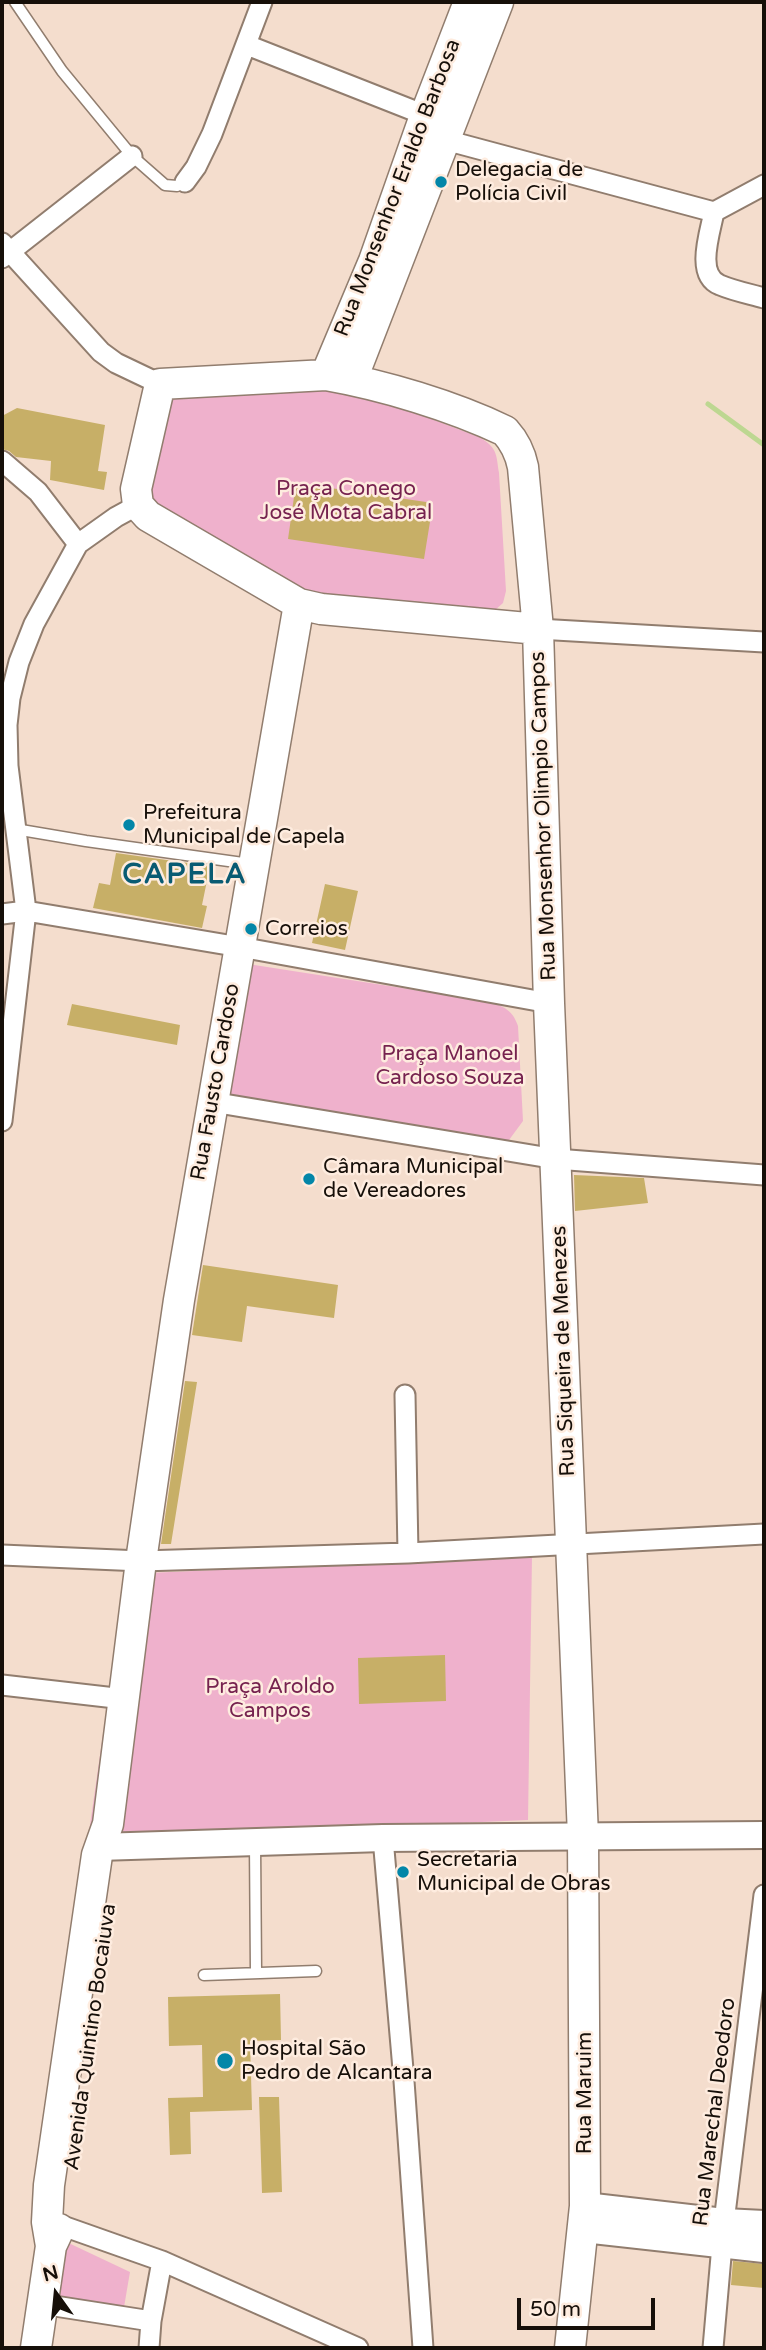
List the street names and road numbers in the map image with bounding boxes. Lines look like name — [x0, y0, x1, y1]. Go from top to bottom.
street label: Rua Monsenhor Eraldo Barbosa — [330, 36, 466, 340]
street label: Rua Monsenhor Olimpio Campos — [526, 651, 562, 981]
street label: Rua Fausto Cardoso — [186, 981, 246, 1183]
street label: Rua Siqueira de Menezes — [547, 1225, 581, 1477]
street label: Avenida Quintino Bocaiuva — [60, 1902, 122, 2172]
street label: Rua Marechal Deodoro — [688, 1996, 742, 2228]
street label: Rua Maruim — [572, 2032, 598, 2154]

